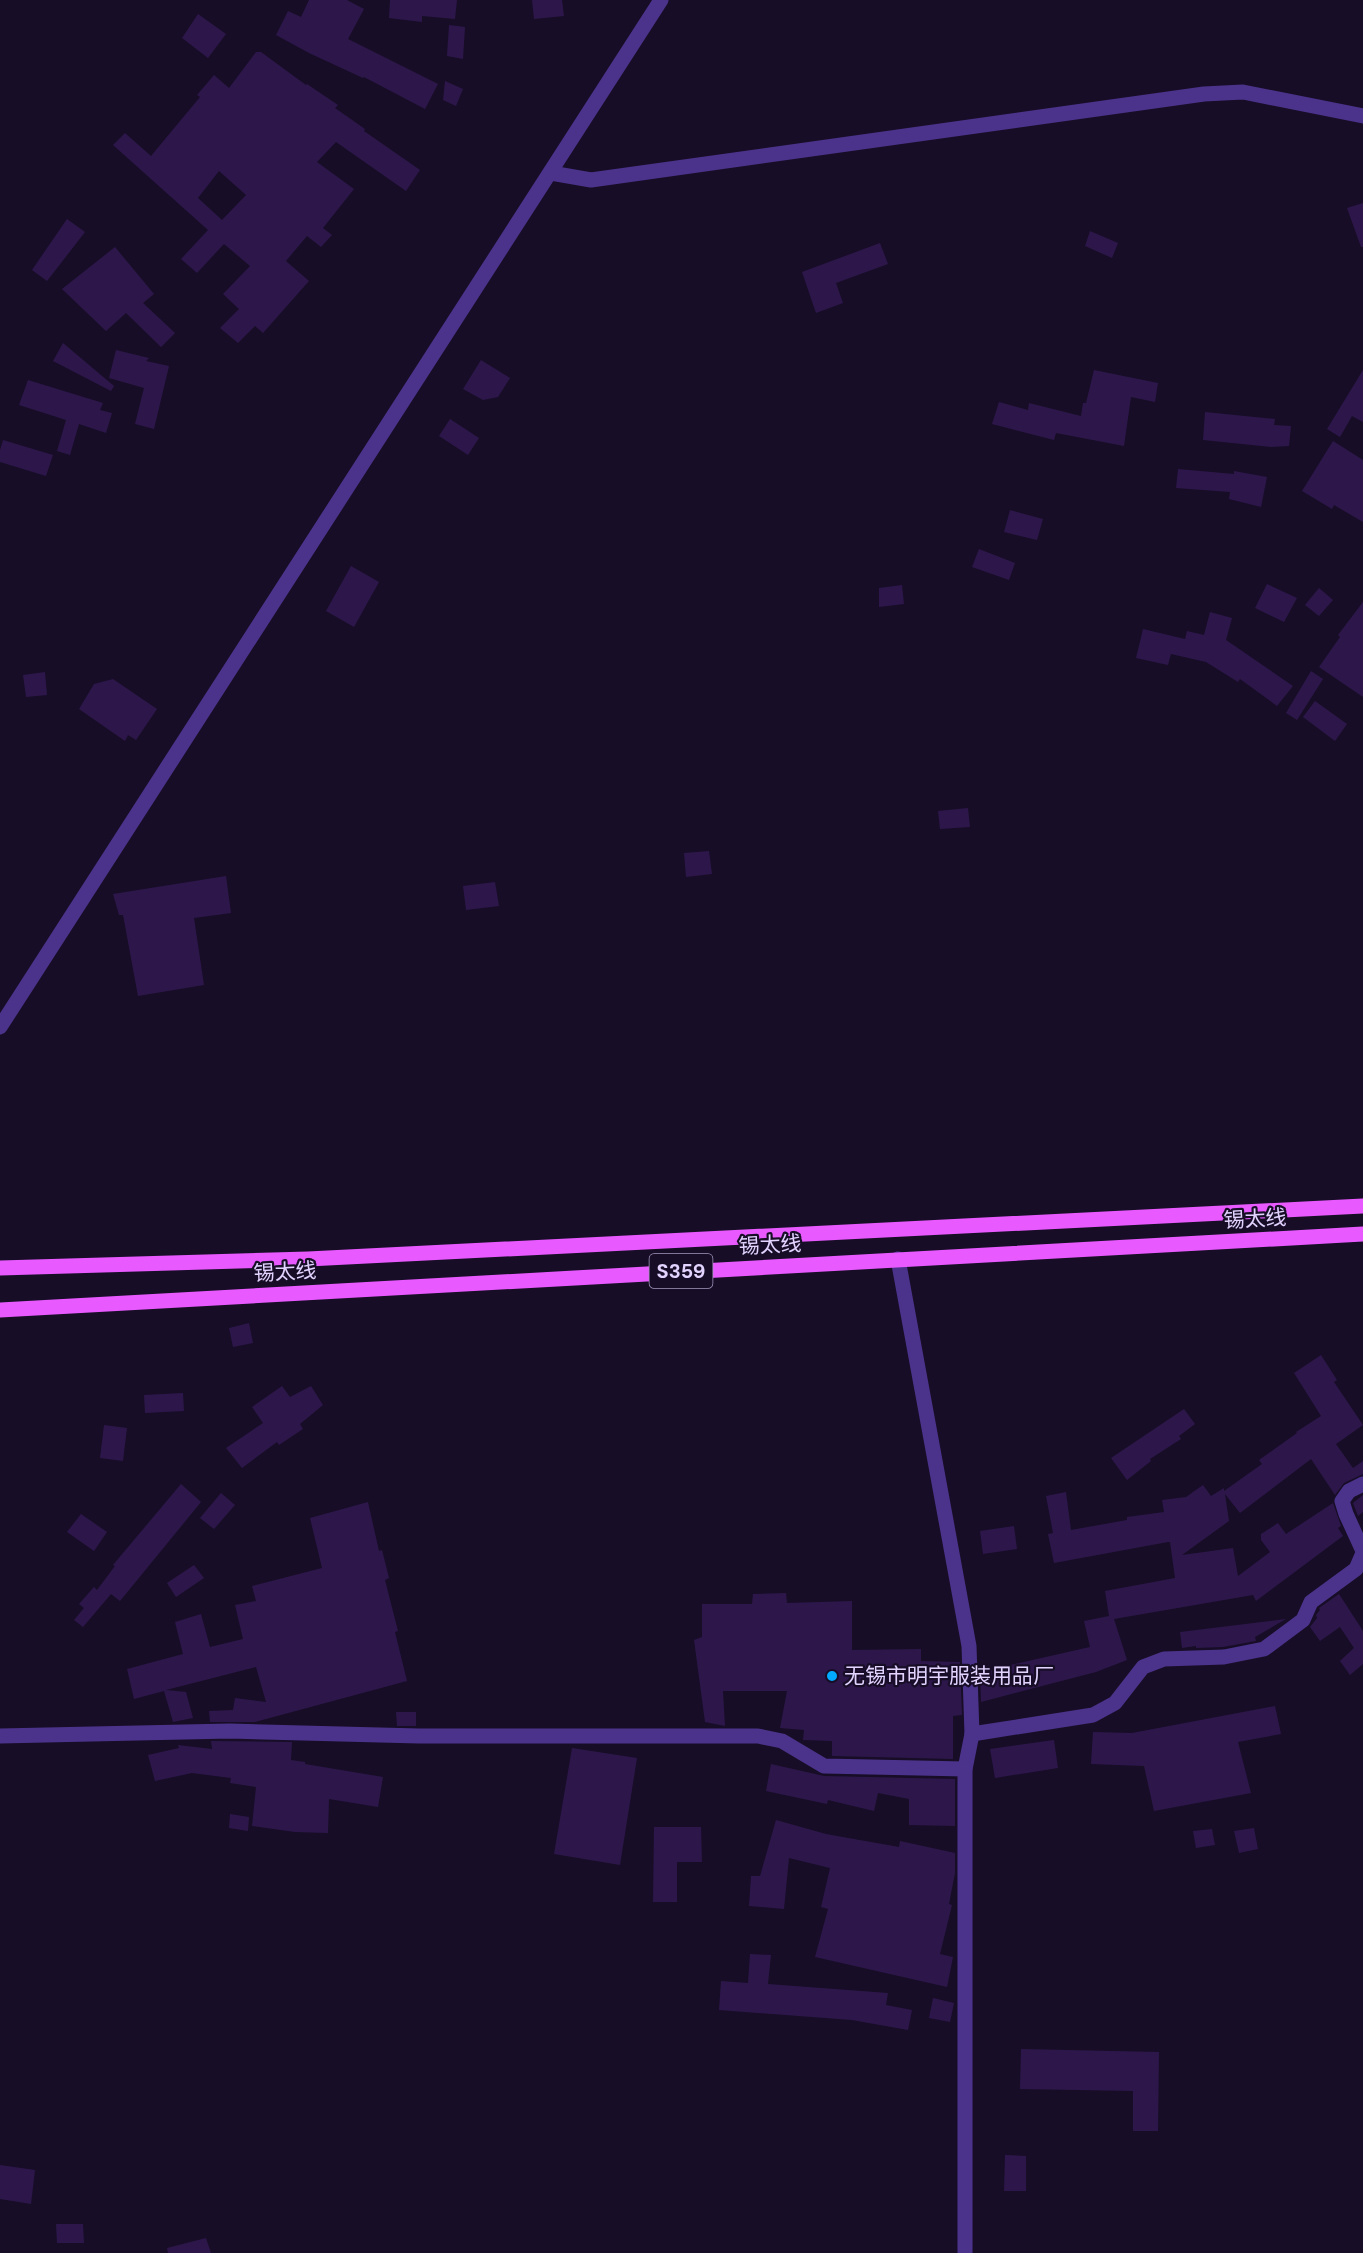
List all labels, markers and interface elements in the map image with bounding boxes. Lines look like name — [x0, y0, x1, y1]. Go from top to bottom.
street label: 锡太线 — [1223, 1203, 1287, 1235]
street label: 锡太线 — [738, 1229, 802, 1261]
road number: S359 — [650, 1254, 712, 1288]
street label: 锡太线 — [253, 1256, 317, 1288]
place label: 无锡市明宇服装用品厂 — [844, 1662, 1054, 1690]
marker: 无锡市明宇服装用品厂 — [825, 1669, 839, 1683]

